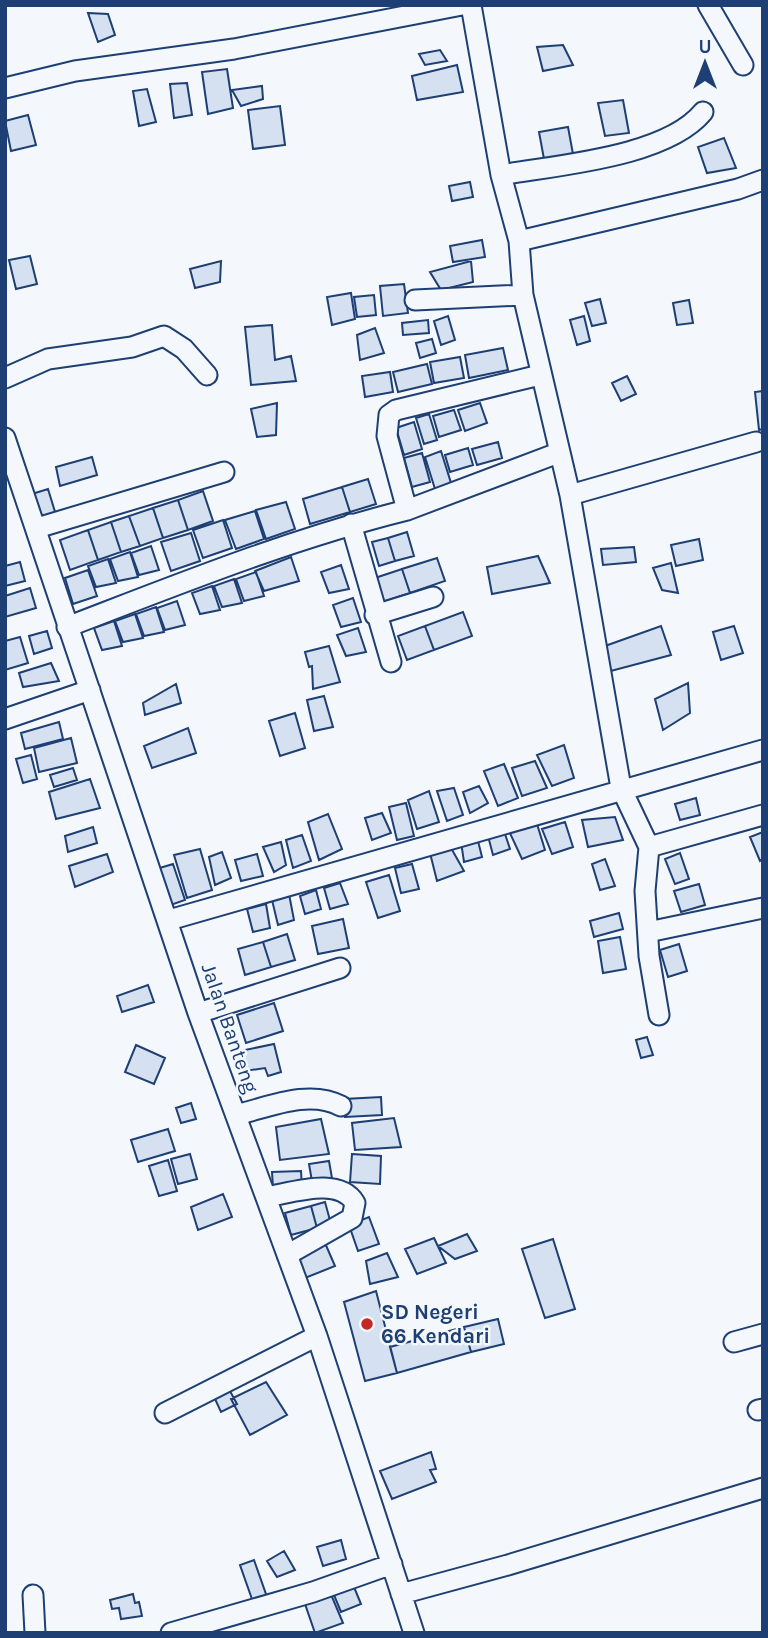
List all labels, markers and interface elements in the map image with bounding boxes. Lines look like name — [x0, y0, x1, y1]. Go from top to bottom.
north arrow — [670, 28, 740, 98]
text: U — [698, 36, 712, 58]
street label: Jalan Banteng — [197, 960, 263, 1096]
place label: SD Negeri 66 Kendari — [381, 1300, 490, 1348]
marker: SD Negeri 66 Kendari — [359, 1316, 375, 1332]

